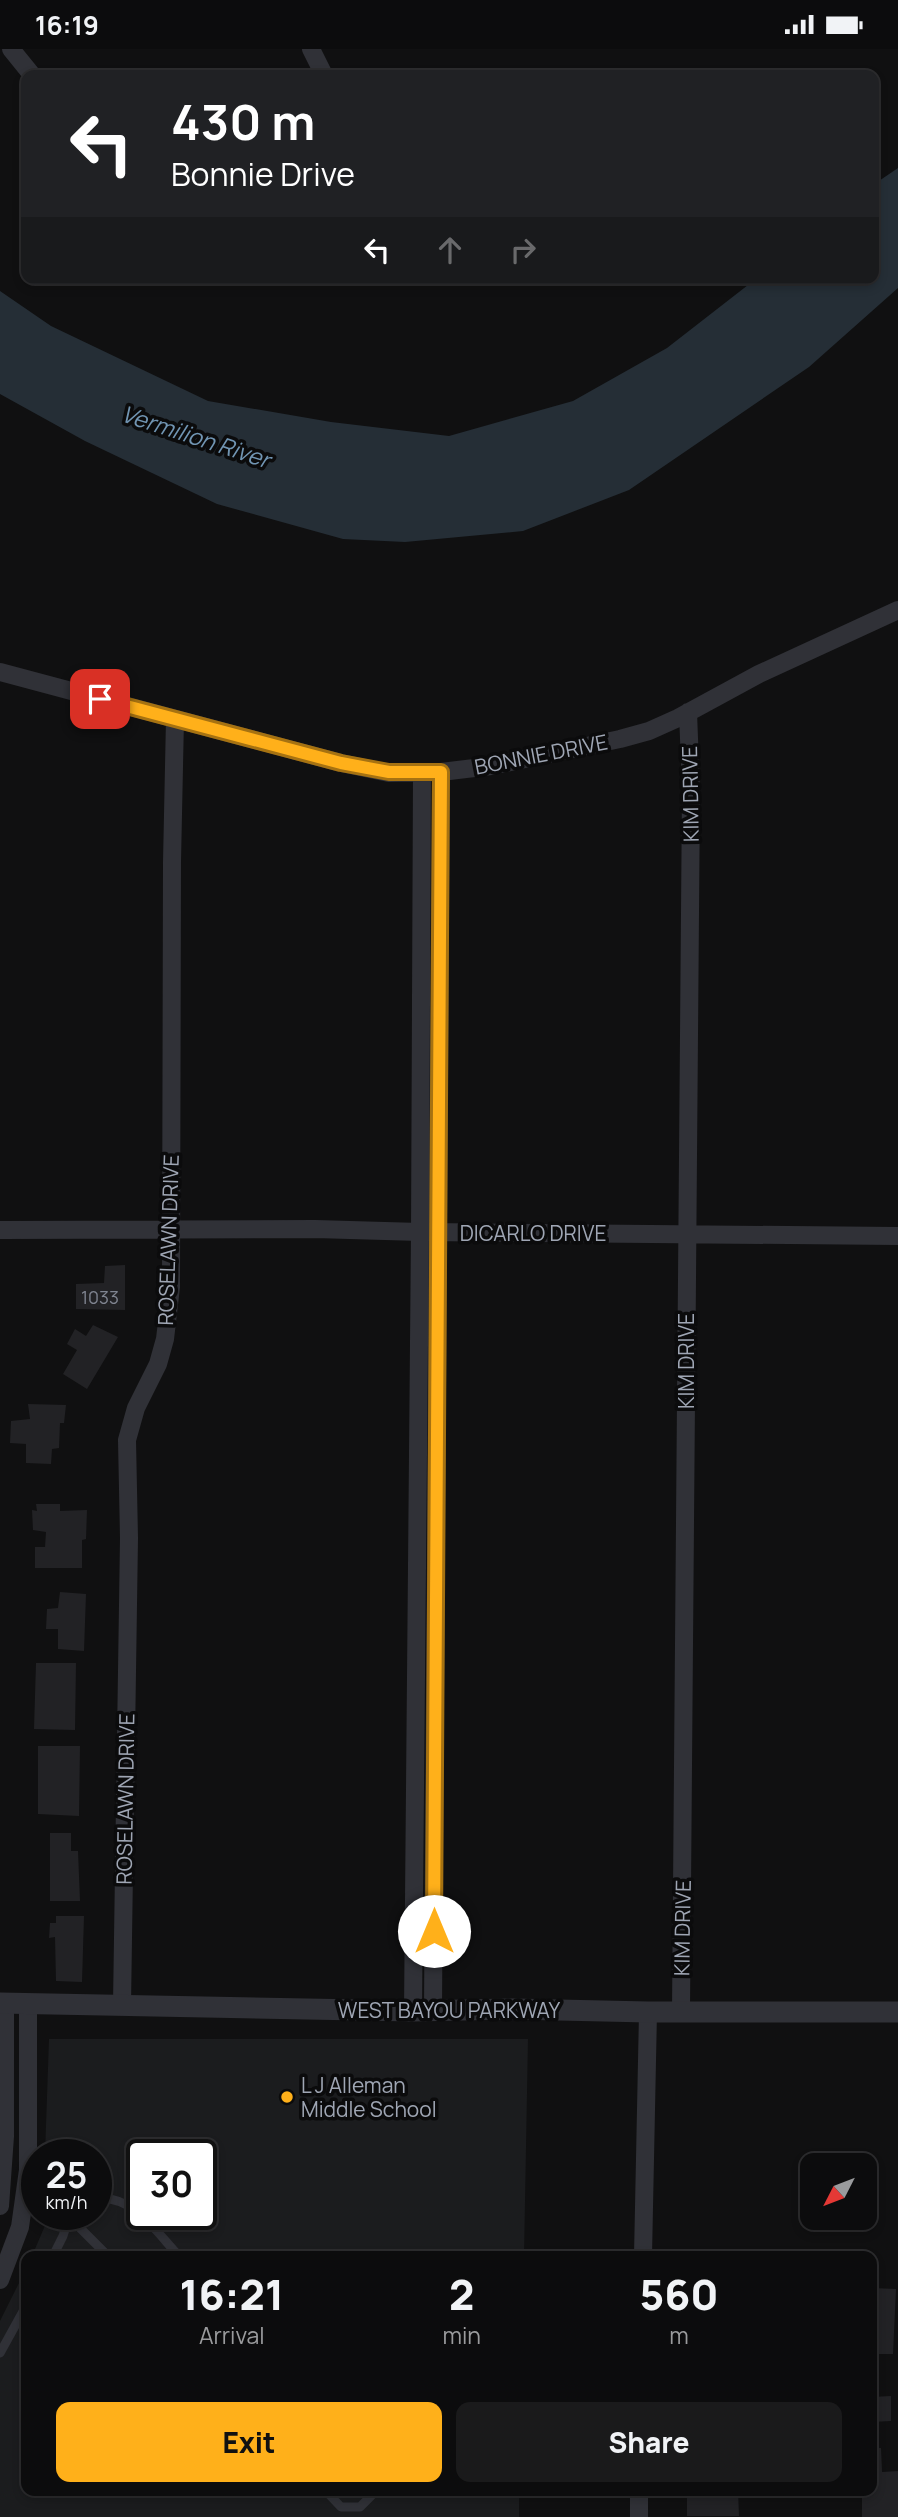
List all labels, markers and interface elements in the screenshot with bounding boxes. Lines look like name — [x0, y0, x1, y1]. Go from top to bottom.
text: 16:19 — [35, 7, 99, 43]
text: 430 m — [171, 88, 315, 155]
icon: left — [56, 98, 147, 189]
text: Bonnie Drive — [171, 152, 355, 196]
icon: left — [358, 231, 396, 269]
icon: ahead — [431, 231, 469, 269]
icon: right — [504, 231, 542, 269]
water label: Vermilion River — [118, 397, 277, 476]
pin — [70, 669, 130, 729]
icon: arrive — [81, 680, 119, 718]
street label: BONNIE DRIVE — [472, 727, 610, 781]
street label: KIM DRIVE — [675, 746, 705, 842]
street label: ROSELAWN DRIVE — [151, 1154, 185, 1326]
street label: DICARLO DRIVE — [460, 1219, 606, 1247]
house number: 1033 — [81, 1285, 119, 1309]
street label: KIM DRIVE — [672, 1313, 700, 1409]
street label: ROSELAWN DRIVE — [110, 1713, 140, 1885]
street label: KIM DRIVE — [667, 1880, 697, 1976]
position arrow — [397, 1894, 471, 1968]
street label: WEST BAYOU PARKWAY — [338, 1996, 561, 2024]
place label: L J Alleman Middle School — [301, 2071, 437, 2123]
marker: L J Alleman Middle School — [279, 2089, 295, 2105]
speed limit sign: 30 — [126, 2139, 217, 2230]
text: 25 — [46, 2151, 87, 2199]
north arrow — [800, 2153, 877, 2229]
map controls — [800, 2153, 877, 2230]
text: km/h — [46, 2190, 87, 2214]
text: 16:21 — [179, 2265, 284, 2323]
text: 2 — [449, 2265, 474, 2323]
text: 560 — [639, 2265, 719, 2323]
text: Arrival — [199, 2319, 265, 2351]
text: min — [442, 2319, 481, 2351]
text: m — [669, 2319, 689, 2351]
button: Exit — [56, 2402, 442, 2482]
button: Share — [456, 2402, 842, 2482]

